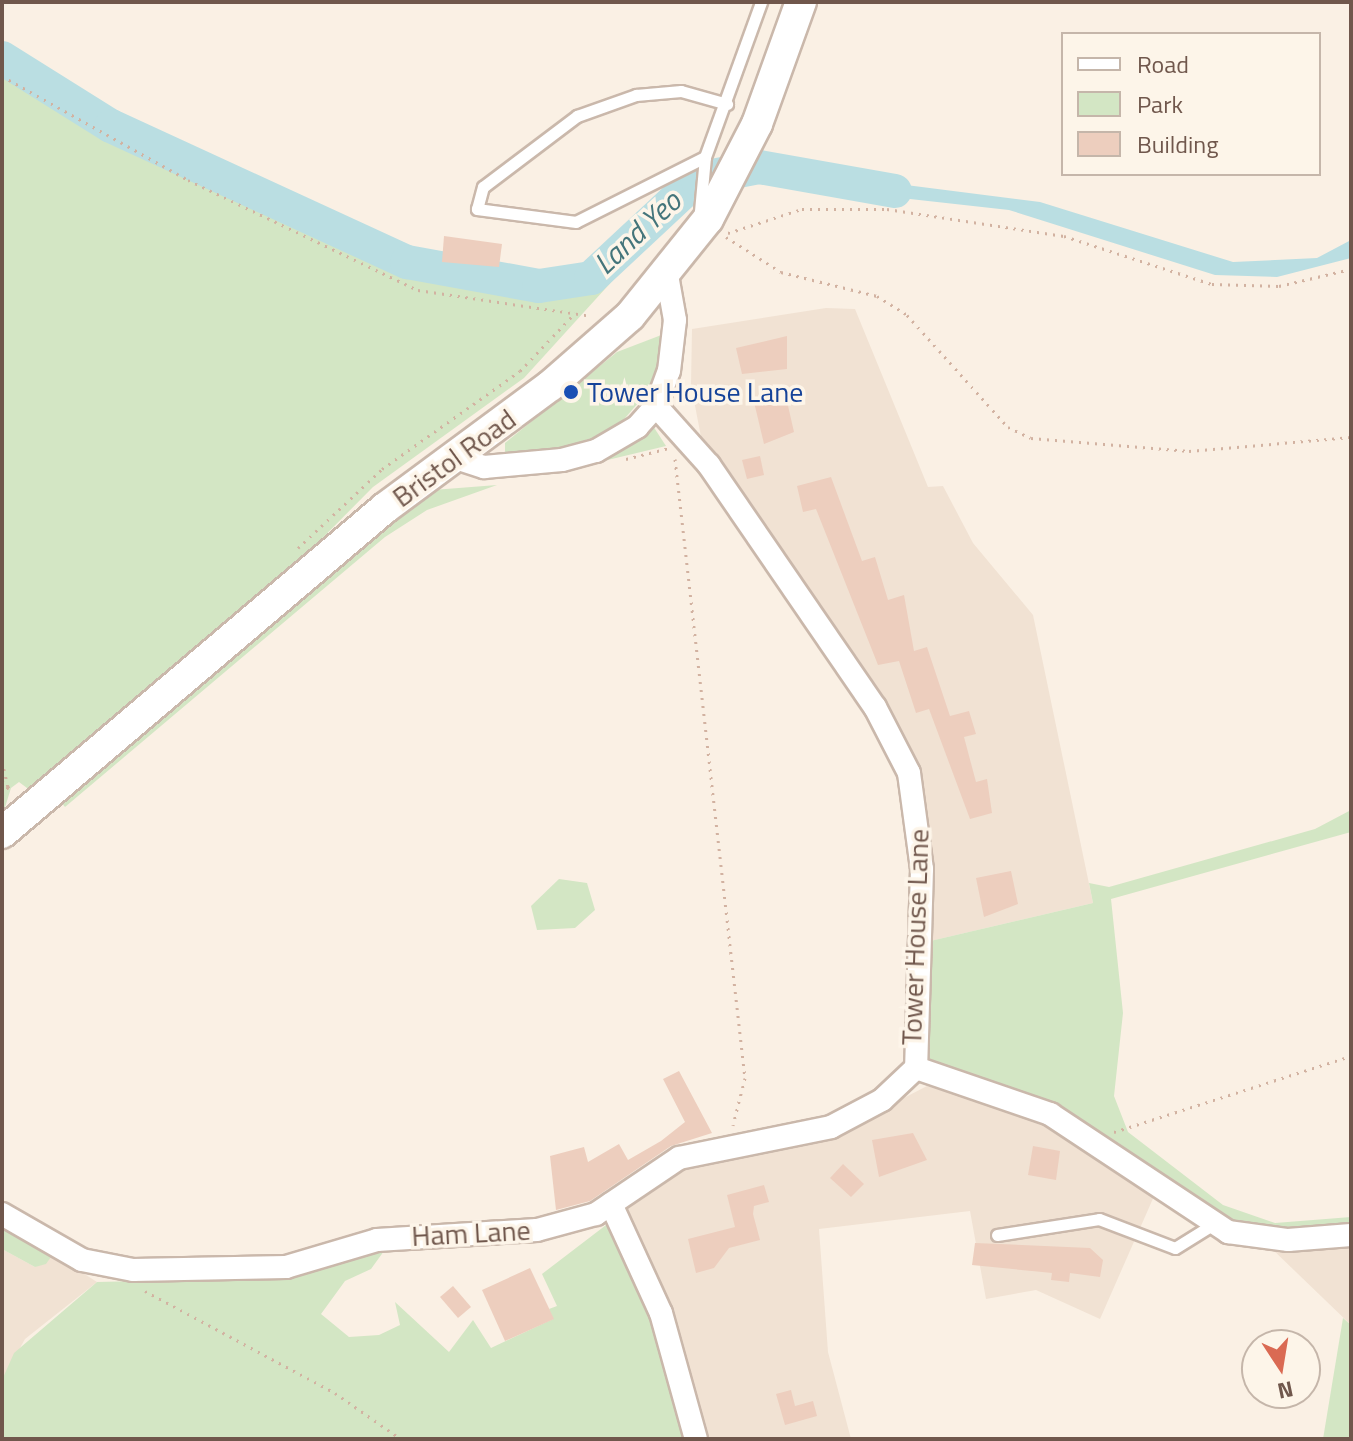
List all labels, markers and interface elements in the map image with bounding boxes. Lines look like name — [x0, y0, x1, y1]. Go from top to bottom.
legend — [1061, 32, 1321, 176]
text: Road — [1137, 46, 1189, 82]
text: Park — [1137, 86, 1183, 122]
text: Building — [1137, 126, 1219, 162]
water label: Land Yeo — [586, 183, 688, 281]
place label: Tower House Lane — [587, 375, 803, 409]
marker: Tower House Lane — [562, 383, 580, 401]
street label: Bristol Road — [386, 402, 522, 514]
street label: Tower House Lane — [894, 828, 936, 1046]
street label: Ham Lane — [411, 1213, 531, 1253]
north arrow — [1241, 1329, 1321, 1409]
text: N — [1275, 1372, 1297, 1409]

